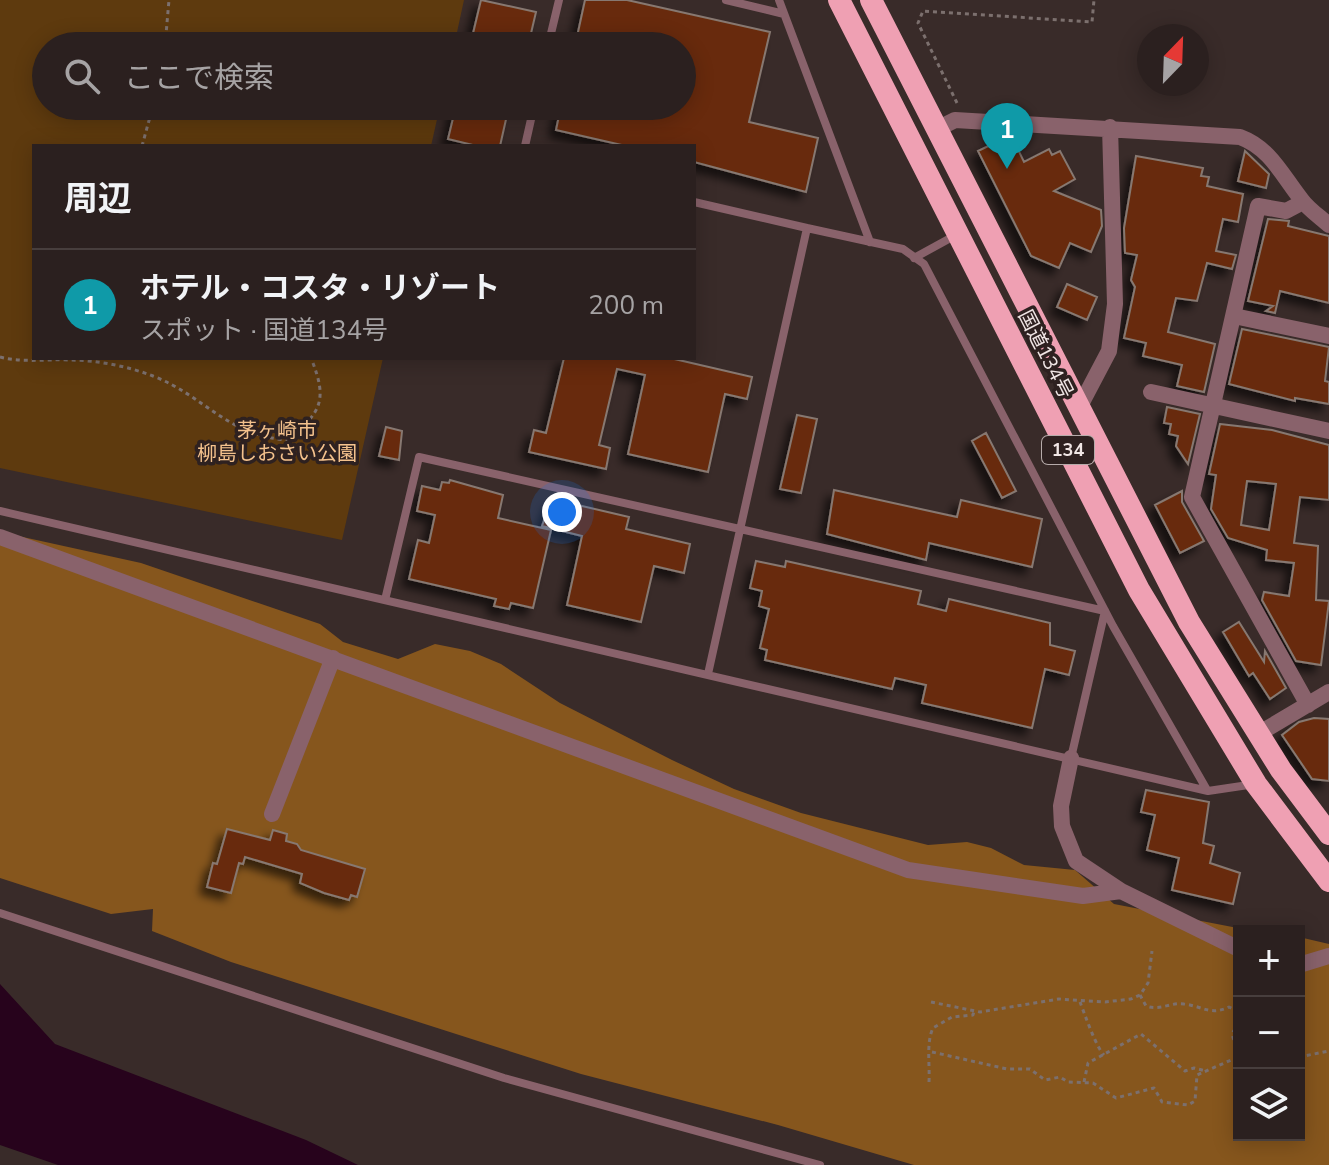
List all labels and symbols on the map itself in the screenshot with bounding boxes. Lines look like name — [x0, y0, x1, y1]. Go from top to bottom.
north arrow — [1137, 24, 1209, 96]
pin: 1 — [981, 103, 1033, 169]
street label: 国道134号 — [1012, 305, 1079, 403]
park label: 茅ヶ崎市 柳島しおさい公園 — [197, 417, 357, 467]
road number: 134 — [1042, 436, 1094, 464]
your location — [542, 492, 582, 532]

